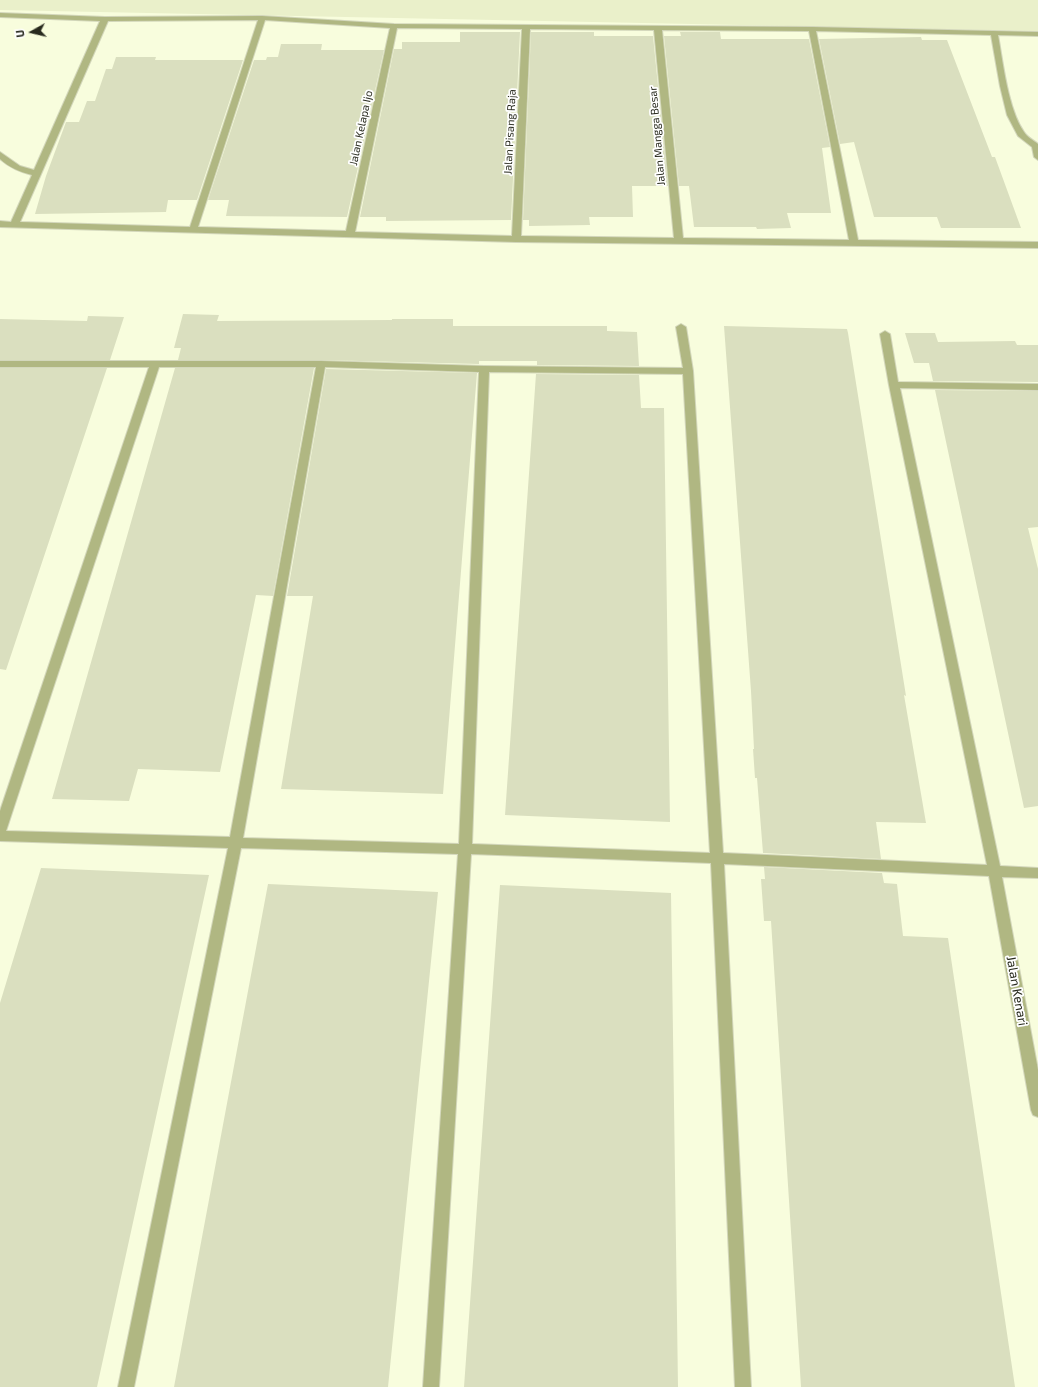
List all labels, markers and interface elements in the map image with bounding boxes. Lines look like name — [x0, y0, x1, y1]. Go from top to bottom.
north arrow — [12, 12, 52, 52]
text: U — [13, 29, 27, 38]
street label: Jalan Mangga Besar — [646, 86, 668, 186]
street label: Jalan Kelapa Ijo — [347, 89, 375, 167]
street label: Jalan Pisang Raja — [501, 89, 519, 175]
street label: Jalan Kenari — [1003, 955, 1031, 1027]

